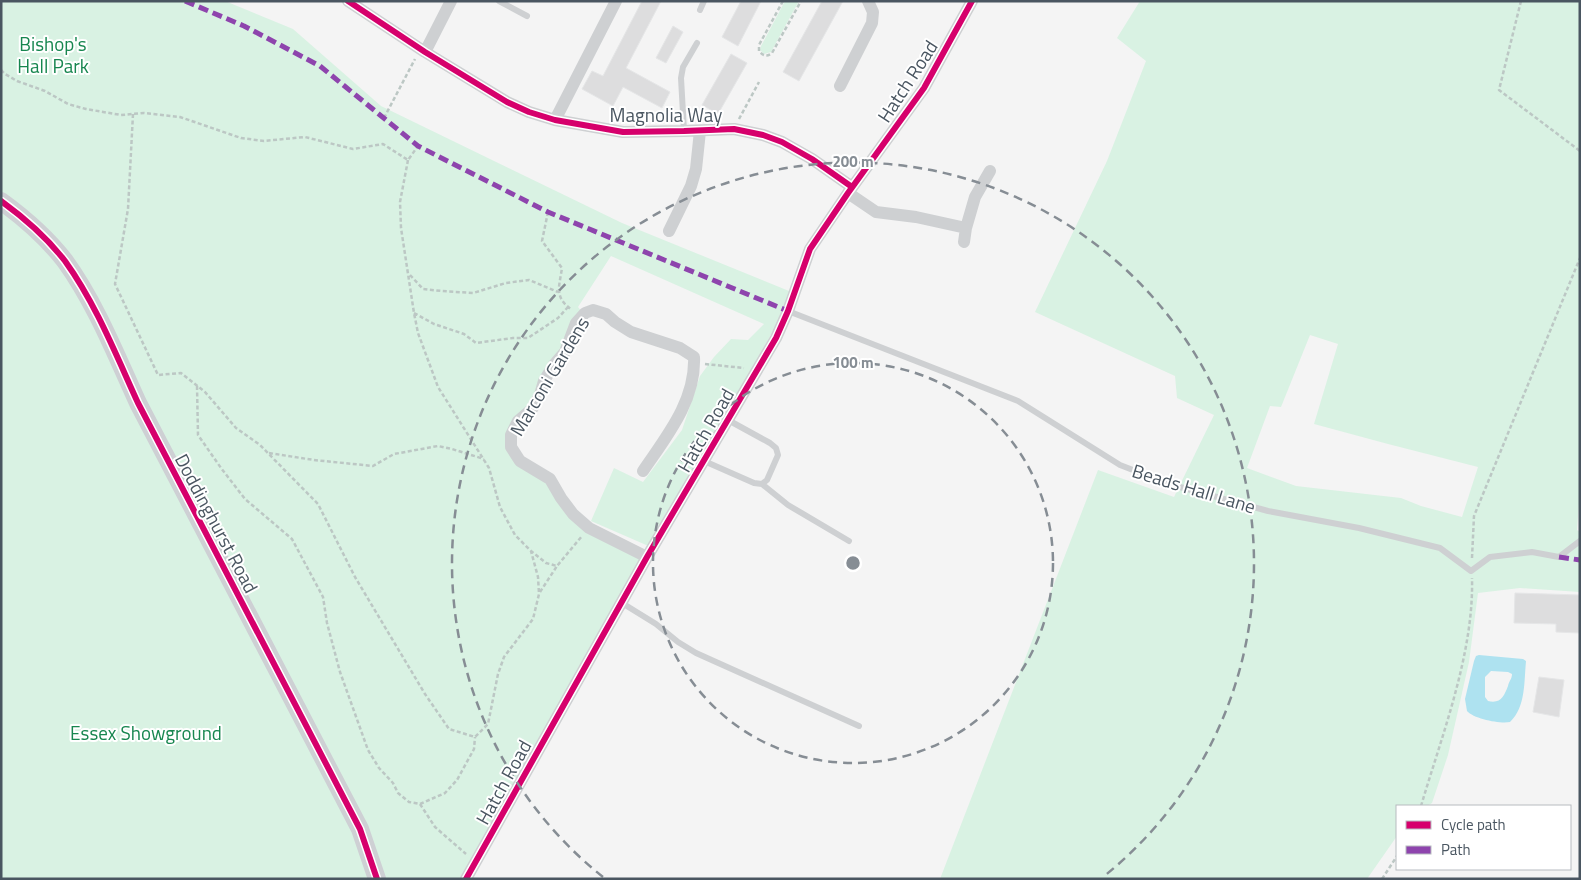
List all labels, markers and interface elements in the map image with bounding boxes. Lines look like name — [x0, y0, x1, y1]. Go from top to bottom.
park label: Bishop's Hall Park — [17, 29, 89, 80]
street label: Hatch Road — [870, 34, 944, 128]
street label: Magnolia Way — [610, 100, 722, 129]
text: 200 m — [832, 150, 874, 173]
street label: Marconi Gardens — [502, 311, 596, 441]
text: 100 m — [832, 351, 874, 374]
street label: Hatch Road — [669, 383, 741, 477]
street label: Doddinghurst Road — [168, 448, 266, 598]
street label: Beads Hall Lane — [1129, 455, 1259, 521]
centre of rings — [844, 554, 862, 572]
park label: Essex Showground — [70, 718, 222, 747]
street label: Hatch Road — [468, 734, 538, 830]
legend — [1396, 805, 1571, 870]
text: Cycle path — [1441, 813, 1506, 836]
text: Path — [1441, 838, 1471, 861]

